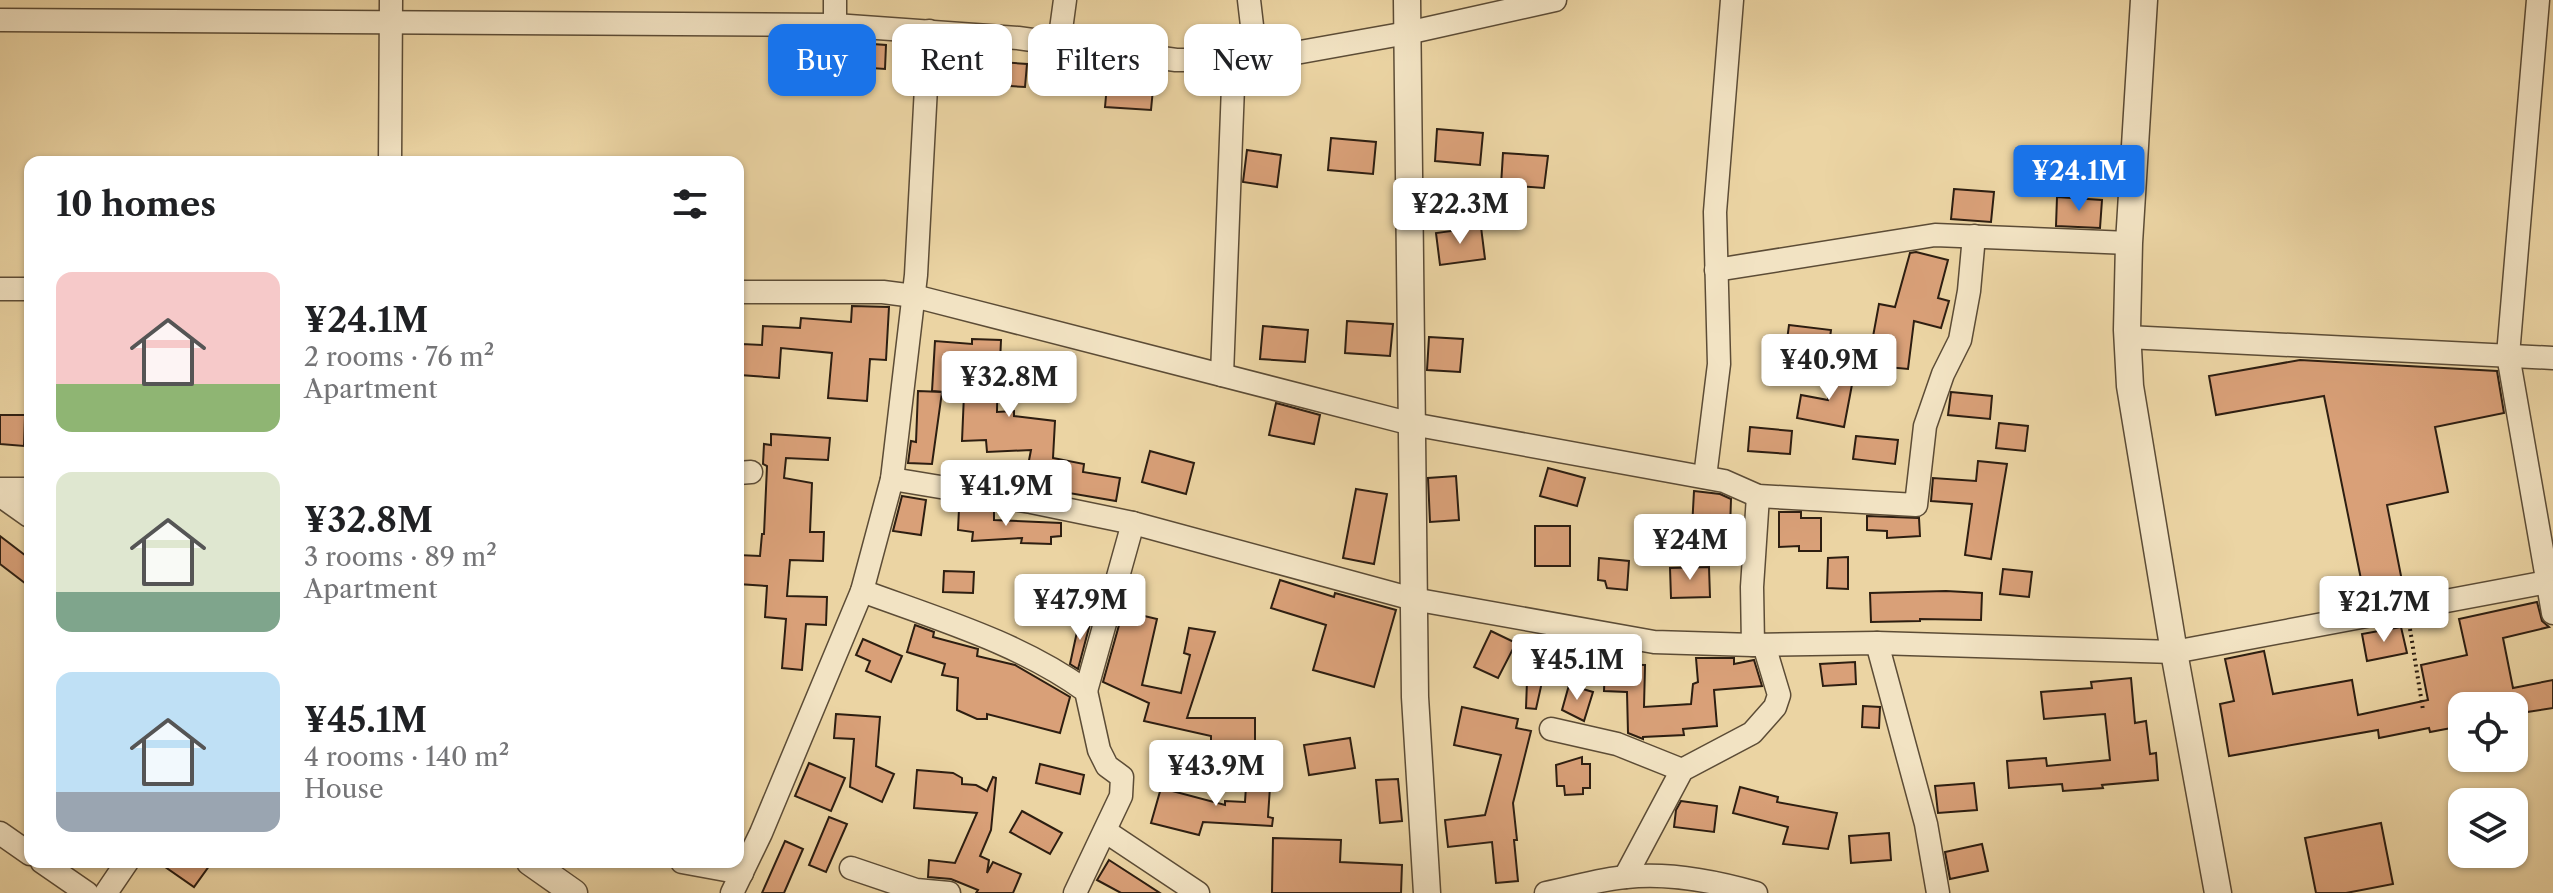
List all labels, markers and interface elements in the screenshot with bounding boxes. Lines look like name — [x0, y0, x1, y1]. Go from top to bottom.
chip: Buy — [768, 24, 876, 96]
chip: Rent — [892, 24, 1012, 96]
chip: Filters — [1028, 24, 1168, 96]
chip: New — [1184, 24, 1301, 96]
pin: ¥24.1M — [2014, 145, 2144, 213]
text: ¥24.1M — [2031, 155, 2127, 187]
pin: ¥22.3M — [1395, 178, 1525, 246]
icon: filters — [668, 182, 712, 226]
text: 10 homes — [56, 183, 216, 225]
text: ¥22.3M — [1411, 188, 1509, 220]
text: ¥24.1M — [304, 299, 428, 341]
icon: home — [120, 304, 216, 400]
pin: ¥40.9M — [1764, 334, 1894, 402]
text: 2 rooms · 76 m² — [304, 341, 494, 373]
text: ¥40.9M — [1779, 344, 1879, 376]
pin: ¥32.8M — [944, 351, 1074, 419]
text: ¥32.8M — [960, 361, 1058, 393]
text: Apartment — [304, 373, 437, 405]
pin: ¥41.9M — [941, 460, 1071, 528]
text: ¥41.9M — [959, 470, 1053, 502]
text: ¥32.8M — [304, 499, 433, 541]
icon: home — [120, 504, 216, 600]
pin: ¥24M — [1643, 514, 1737, 582]
text: ¥24M — [1652, 524, 1728, 556]
text: 3 rooms · 89 m² — [304, 541, 497, 573]
text: Apartment — [304, 573, 437, 605]
pin: ¥47.9M — [1015, 574, 1145, 642]
pin: ¥21.7M — [2319, 576, 2449, 644]
text: ¥47.9M — [1032, 584, 1128, 616]
text: ¥21.7M — [2338, 586, 2430, 618]
pin: ¥45.1M — [1512, 634, 1642, 702]
text: ¥45.1M — [1530, 644, 1624, 676]
map controls — [2448, 692, 2528, 868]
button: locate — [2448, 692, 2528, 772]
text: ¥45.1M — [304, 699, 427, 741]
icon: home — [120, 704, 216, 800]
pin: ¥43.9M — [1151, 740, 1281, 808]
text: 4 rooms · 140 m² — [304, 741, 509, 773]
text: ¥43.9M — [1167, 750, 1265, 782]
text: House — [304, 773, 384, 805]
button: layers — [2448, 788, 2528, 868]

